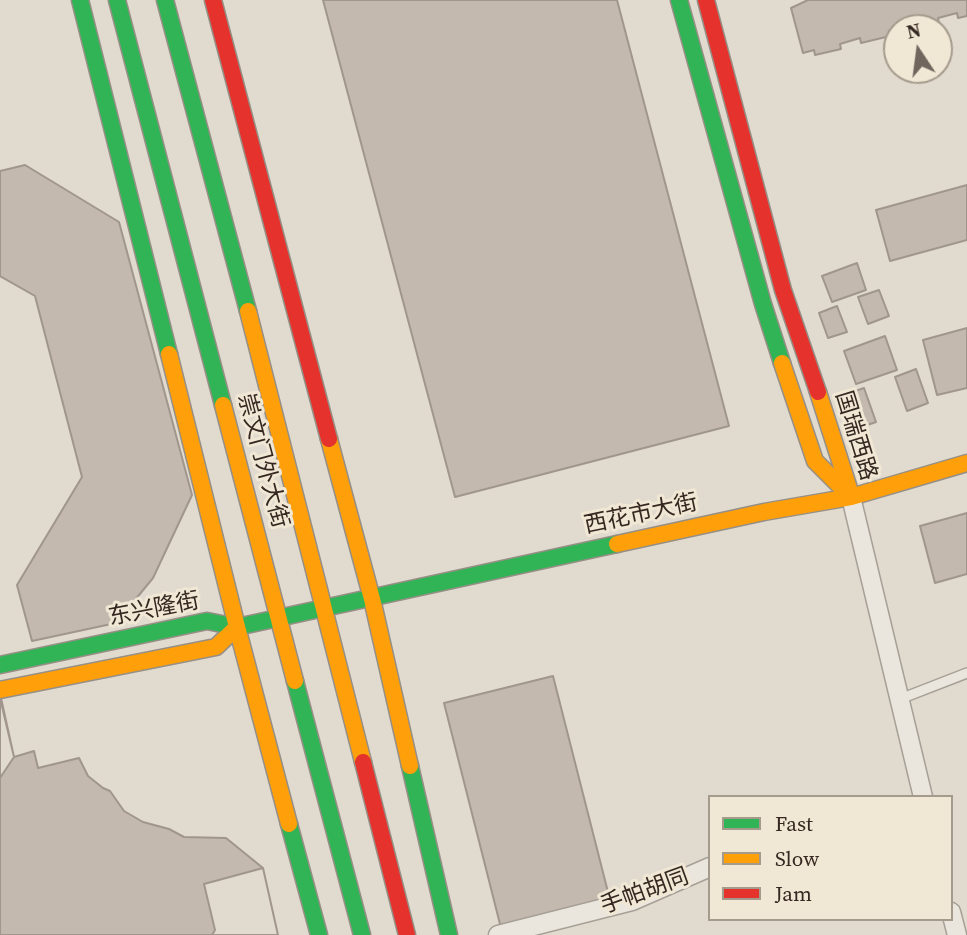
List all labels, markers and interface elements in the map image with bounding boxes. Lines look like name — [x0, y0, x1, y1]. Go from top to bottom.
north arrow — [883, 14, 953, 84]
text: N — [904, 16, 923, 45]
street label: 国瑞西路 — [828, 388, 882, 484]
street label: 崇文门外大街 — [231, 391, 293, 531]
street label: 西花市大街 — [582, 490, 700, 540]
street label: 东兴隆街 — [106, 588, 202, 632]
legend — [708, 795, 953, 921]
text: Fast — [775, 809, 813, 838]
text: Slow — [775, 844, 819, 873]
street label: 手帕胡同 — [597, 863, 693, 921]
text: Jam — [775, 879, 812, 908]

